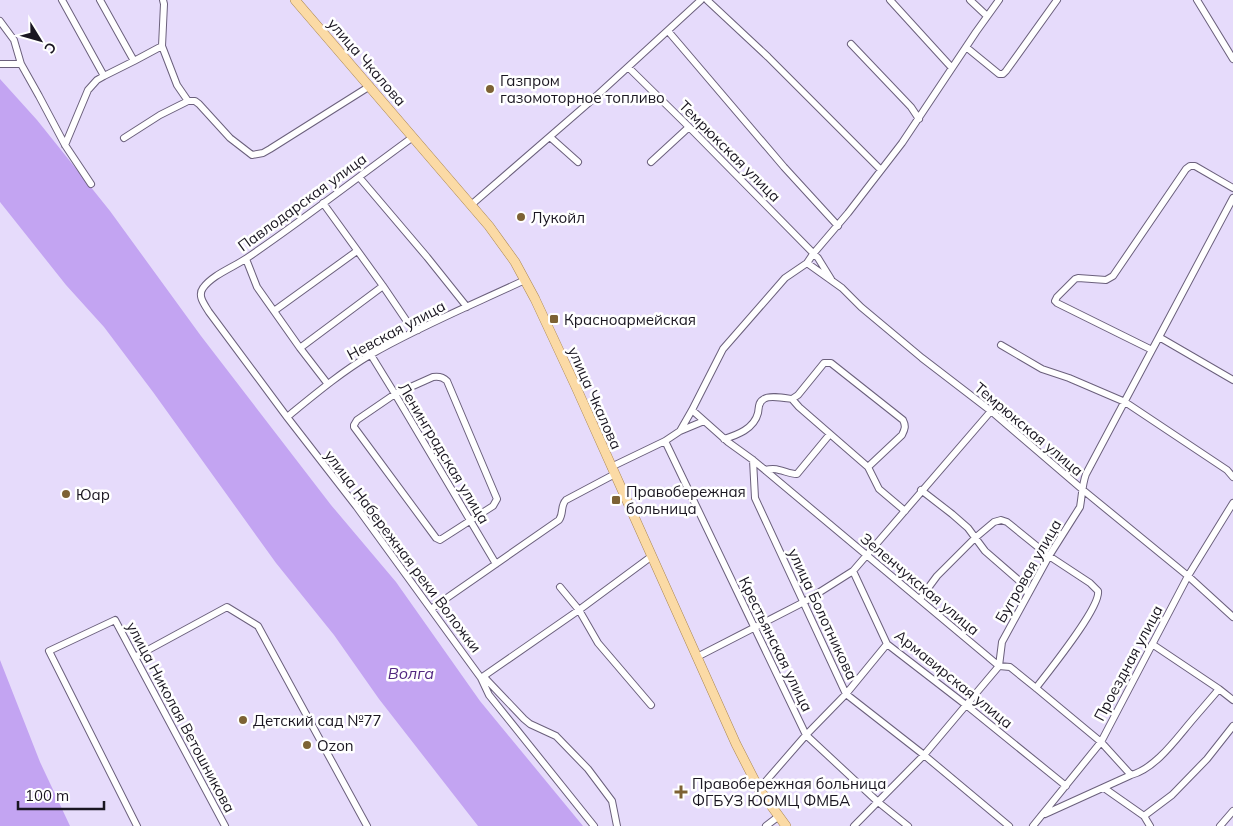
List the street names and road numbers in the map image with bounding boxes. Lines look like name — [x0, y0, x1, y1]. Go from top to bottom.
street label: улица Чкалова — [324, 14, 410, 110]
street label: Темрюкская улица — [675, 96, 785, 206]
street label: Павлодарская улица — [234, 149, 370, 255]
street label: Невская улица — [343, 296, 449, 364]
street label: улица Чкалова — [564, 344, 626, 452]
street label: Темрюкская улица — [971, 378, 1087, 480]
street label: Ленинградская улица — [394, 379, 494, 527]
street label: улица Набережная реки Воложки — [321, 446, 485, 656]
street label: Бугровая улица — [991, 516, 1065, 626]
street label: Зеленчукская улица — [857, 529, 983, 639]
street label: улица Болотникова — [784, 545, 862, 683]
street label: Крестьянская улица — [735, 573, 817, 715]
street label: Проездная улица — [1089, 602, 1167, 724]
street label: улица Николая Ветошникова — [123, 618, 239, 816]
street label: Армавирская улица — [891, 626, 1017, 732]

